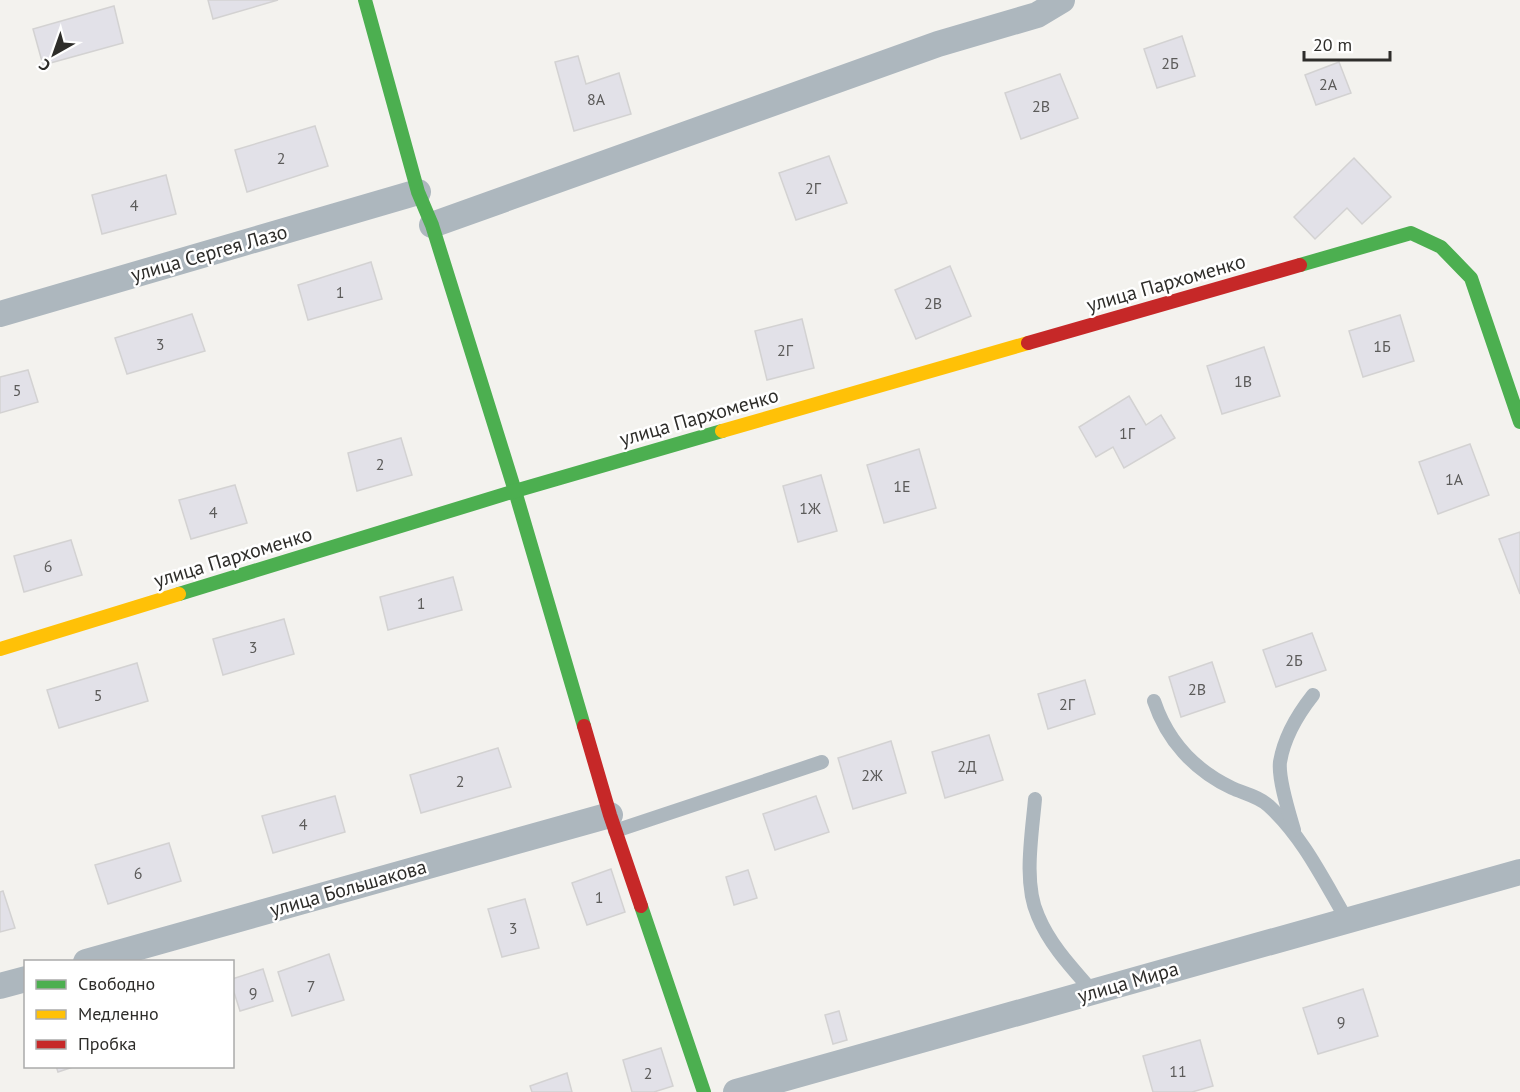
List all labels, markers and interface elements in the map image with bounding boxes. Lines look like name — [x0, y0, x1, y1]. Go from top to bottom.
north arrow — [24, 24, 84, 84]
scale bar — [1304, 24, 1390, 62]
text: 20 m — [1313, 33, 1352, 56]
house number: 2Б — [1161, 53, 1179, 73]
text: С — [34, 55, 54, 76]
house number: 2А — [1319, 74, 1338, 94]
house number: 8А — [587, 89, 606, 109]
house number: 2В — [1032, 96, 1050, 116]
house number: 2 — [277, 148, 285, 168]
house number: 2Г — [805, 178, 822, 198]
house number: 4 — [130, 195, 139, 215]
street label: улица Сергея Лазо — [128, 218, 290, 288]
street label: улица Пархоменко — [1083, 248, 1249, 318]
house number: 1 — [336, 282, 344, 302]
house number: 2В — [924, 293, 942, 313]
house number: 3 — [156, 334, 164, 354]
house number: 1Б — [1373, 336, 1391, 356]
house number: 2Г — [777, 340, 794, 360]
house number: 1В — [1234, 371, 1252, 391]
house number: 5 — [13, 380, 21, 400]
street label: улица Пархоменко — [616, 382, 782, 452]
house number: 1Г — [1119, 423, 1136, 443]
house number: 2 — [376, 454, 384, 474]
house number: 1А — [1445, 469, 1464, 489]
house number: 1Е — [893, 476, 911, 496]
house number: 1Ж — [799, 498, 821, 518]
house number: 4 — [209, 502, 218, 522]
street label: улица Пархоменко — [151, 521, 315, 593]
house number: 6 — [44, 556, 52, 576]
house number: 1 — [417, 593, 425, 613]
house number: 3 — [249, 637, 257, 657]
house number: 2Б — [1285, 650, 1303, 670]
house number: 2В — [1188, 679, 1206, 699]
house number: 5 — [94, 685, 102, 705]
house number: 2Г — [1059, 694, 1076, 714]
house number: 2Д — [957, 756, 977, 776]
house number: 2Ж — [861, 765, 883, 785]
house number: 2 — [456, 771, 464, 791]
house number: 4 — [299, 814, 308, 834]
street label: улица Большакова — [267, 853, 429, 923]
house number: 6 — [134, 863, 142, 883]
house number: 1 — [595, 887, 603, 907]
house number: 3 — [509, 918, 517, 938]
street label: улица Мира — [1075, 955, 1181, 1009]
legend — [24, 960, 234, 1068]
text: Свободно — [78, 972, 155, 995]
house number: 7 — [307, 976, 315, 996]
house number: 9 — [249, 983, 257, 1003]
text: Медленно — [78, 1002, 159, 1025]
house number: 9 — [1337, 1012, 1345, 1032]
text: Пробка — [78, 1032, 136, 1055]
house number: 11 — [1169, 1061, 1187, 1081]
house number: 2 — [644, 1063, 652, 1083]

